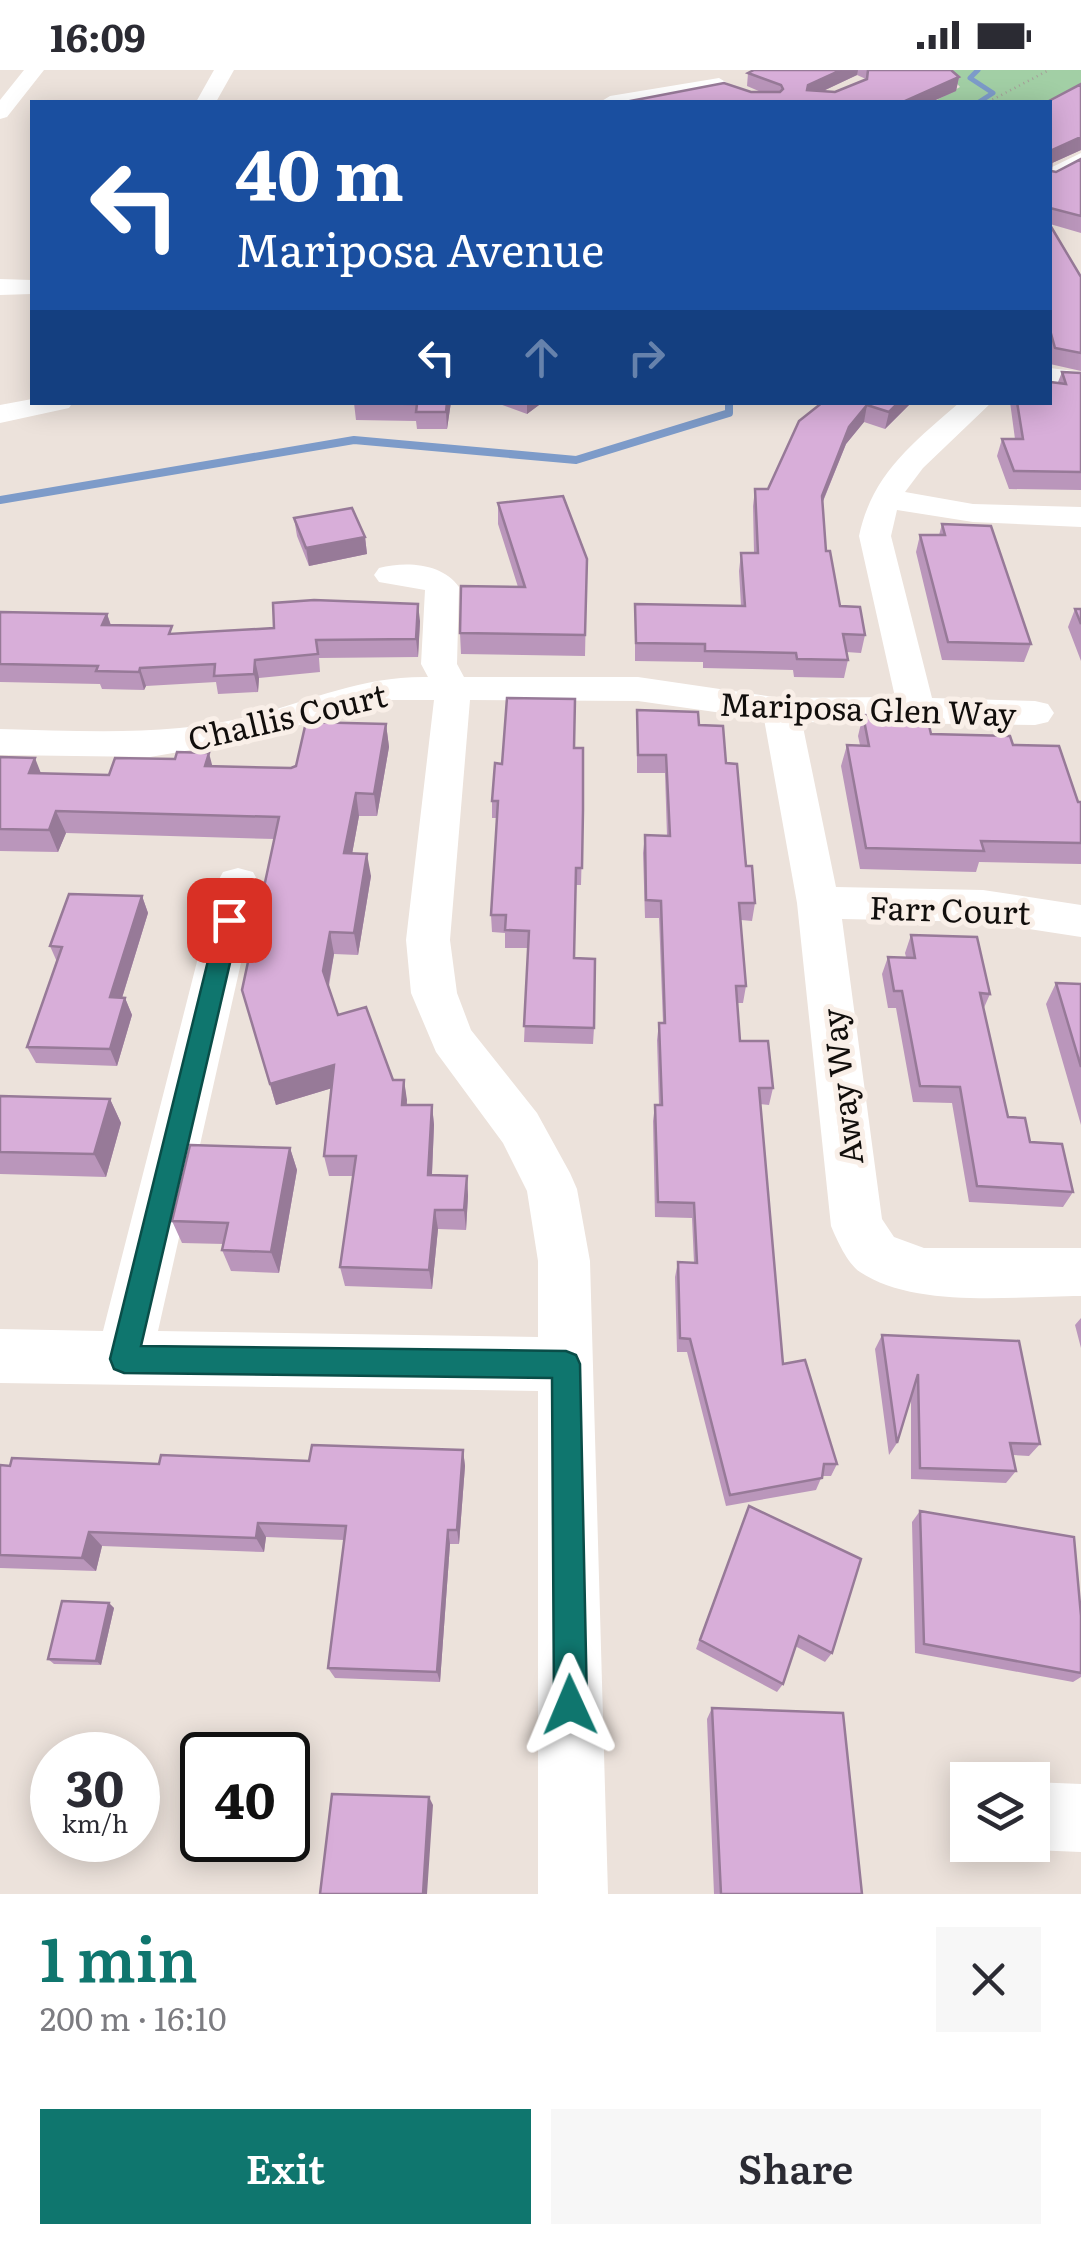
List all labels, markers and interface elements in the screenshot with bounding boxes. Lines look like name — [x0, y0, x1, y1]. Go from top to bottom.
text: 16:09 — [50, 7, 146, 64]
text: 40 m — [235, 119, 404, 223]
icon: left — [70, 140, 200, 270]
text: Mariposa Avenue — [235, 214, 604, 281]
icon: left — [409, 330, 464, 385]
icon: ahead — [514, 330, 569, 385]
icon: right — [619, 330, 674, 385]
street label: Challis Court — [183, 669, 391, 761]
street label: Mariposa Glen Way — [719, 678, 1018, 736]
pin — [187, 878, 272, 963]
street label: Farr Court — [869, 881, 1032, 935]
icon: arrive — [202, 893, 257, 948]
street label: Away Way — [807, 1006, 873, 1168]
position arrow — [518, 1653, 622, 1757]
speed limit sign: 40 — [180, 1732, 310, 1862]
text: 30 — [66, 1748, 124, 1822]
map controls — [950, 1762, 1050, 1862]
button: layers — [950, 1762, 1050, 1862]
text: km/h — [62, 1804, 128, 1841]
text: 1 min — [40, 1911, 198, 2000]
button: close — [936, 1927, 1041, 2032]
text: 200 m · 16:10 — [40, 1993, 227, 2041]
button: Exit — [40, 2109, 531, 2224]
button: Share — [551, 2109, 1041, 2224]

